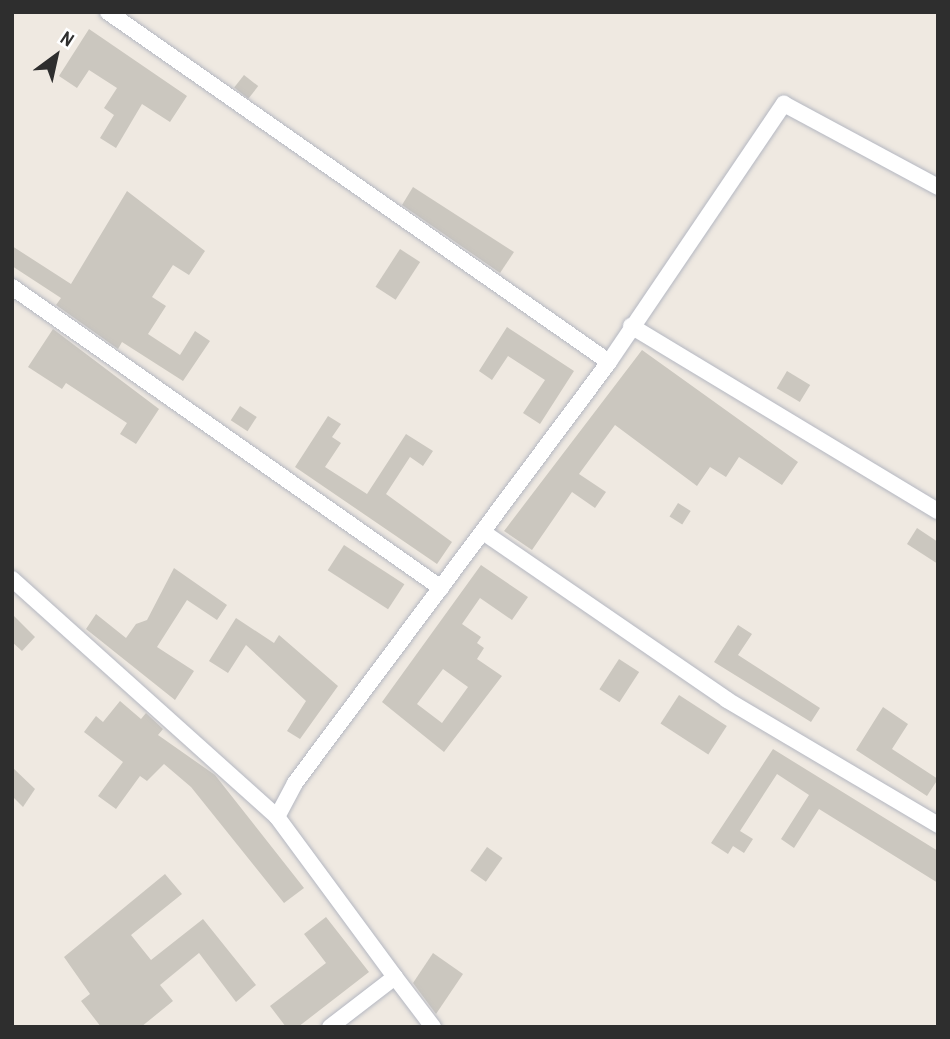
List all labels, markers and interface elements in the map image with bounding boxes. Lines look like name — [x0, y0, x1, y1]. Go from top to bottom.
north arrow — [21, 21, 91, 91]
text: N — [56, 24, 79, 52]

